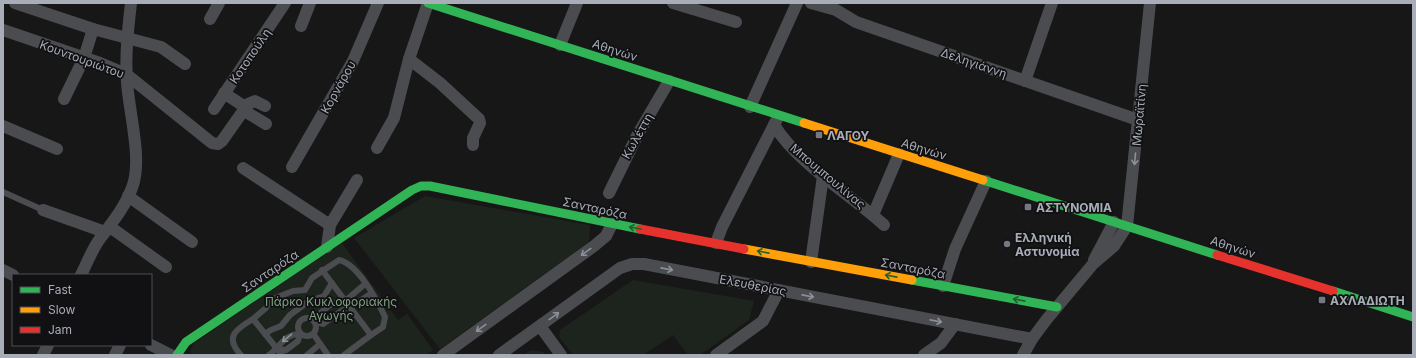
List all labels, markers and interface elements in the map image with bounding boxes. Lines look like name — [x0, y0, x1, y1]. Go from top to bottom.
street label: Κοτοπούλη — [226, 26, 274, 86]
street label: Αθηνών — [591, 36, 639, 64]
street label: Κουντουριώτου — [38, 37, 126, 81]
street label: Δεληγιάννη — [939, 45, 1009, 81]
street label: Κορνάρου — [317, 58, 359, 116]
street label: Μωραϊτίνη — [1129, 83, 1149, 147]
street label: Κωλέττη — [618, 110, 656, 162]
place label: ΛΑΓΟΥ — [827, 128, 869, 143]
marker: ΛΑΓΟΥ — [814, 130, 824, 140]
street label: Αθηνών — [900, 135, 948, 163]
street label: Μπουμπουλίνας — [787, 140, 869, 212]
one-way arrow — [1131, 152, 1138, 165]
street label: Σανταρόζα — [561, 194, 629, 222]
place label: ΑΣΤΥΝΟΜΙΑ — [1036, 200, 1112, 215]
marker: ΑΣΤΥΝΟΜΙΑ — [1023, 202, 1033, 212]
one-way arrow — [629, 224, 642, 232]
place label: Ελληνική Αστυνομία — [1015, 230, 1080, 259]
street label: Αθηνών — [1209, 233, 1257, 261]
marker: Ελληνική Αστυνομία — [1002, 239, 1012, 249]
street label: Σανταρόζα — [239, 246, 301, 296]
one-way arrow — [581, 248, 592, 256]
one-way arrow — [757, 248, 770, 256]
street label: Σανταρόζα — [879, 254, 947, 282]
one-way arrow — [660, 265, 673, 273]
street label: Ελευθερίας — [718, 271, 788, 299]
one-way arrow — [885, 272, 898, 280]
legend — [12, 274, 152, 346]
text: Fast — [48, 282, 72, 297]
one-way arrow — [801, 292, 814, 300]
place label: ΑΧΛΑΔΙΩΤΗ — [1330, 293, 1405, 308]
park label: Πάρκο Κυκλοφοριακής Αγωγής — [265, 294, 397, 323]
marker: ΑΧΛΑΔΙΩΤΗ — [1317, 295, 1327, 305]
one-way arrow — [1012, 296, 1025, 304]
text: Slow — [48, 302, 76, 317]
one-way arrow — [548, 312, 559, 320]
one-way arrow — [929, 317, 942, 325]
text: Jam — [48, 322, 72, 337]
one-way arrow — [475, 324, 486, 332]
one-way arrow — [281, 334, 292, 342]

